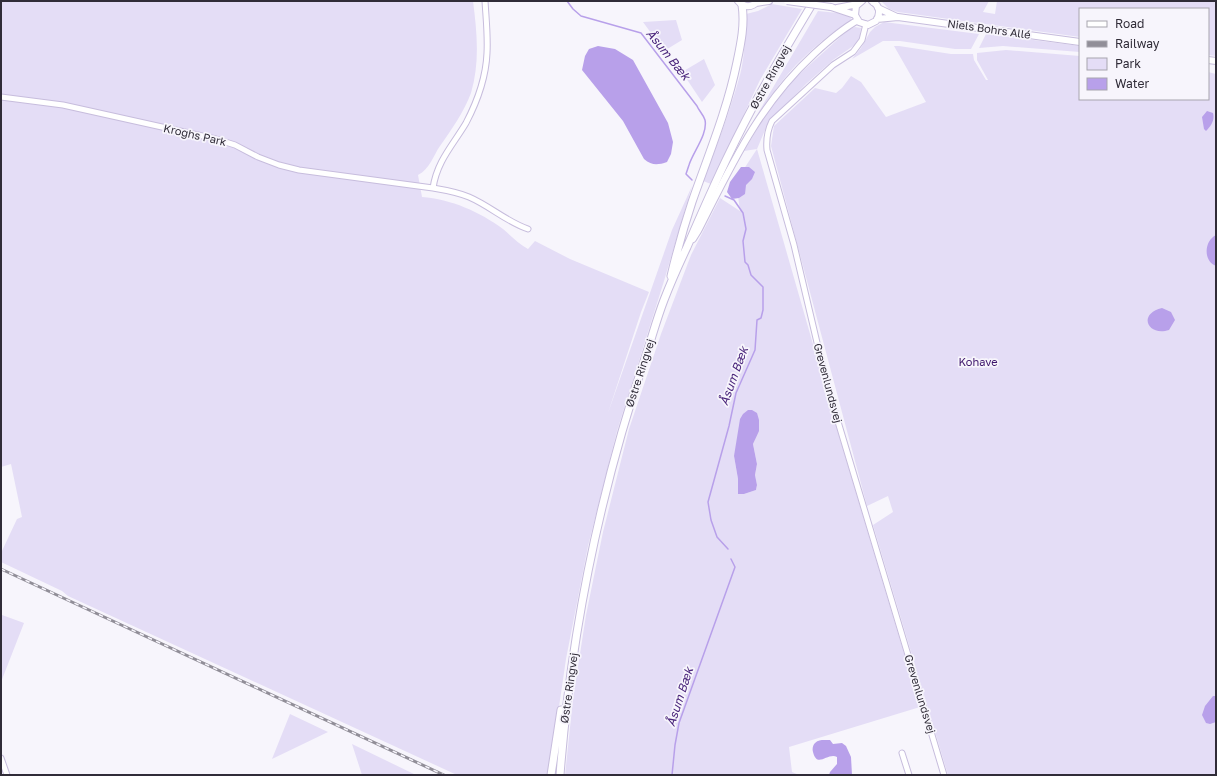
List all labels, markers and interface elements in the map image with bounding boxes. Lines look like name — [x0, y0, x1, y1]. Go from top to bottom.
legend — [1079, 8, 1209, 100]
street label: Niels Bohrs Allé — [947, 16, 1031, 41]
text: Road — [1115, 16, 1144, 31]
water label: Åsum Bæk — [643, 26, 694, 84]
text: Railway — [1115, 36, 1160, 51]
street label: Østre Ringvej — [747, 43, 792, 111]
text: Park — [1115, 56, 1141, 71]
text: Water — [1115, 76, 1149, 91]
street label: Kroghs Park — [162, 121, 228, 148]
street label: Østre Ringvej — [622, 337, 657, 409]
street label: Grevenlundsvej — [812, 342, 845, 424]
water label: Åsum Bæk — [716, 343, 751, 407]
park label: Kohave — [958, 355, 998, 368]
street label: Østre Ringvej — [557, 652, 580, 724]
street label: Grevenlundsvej — [902, 653, 939, 735]
water label: Åsum Bæk — [663, 664, 696, 728]

